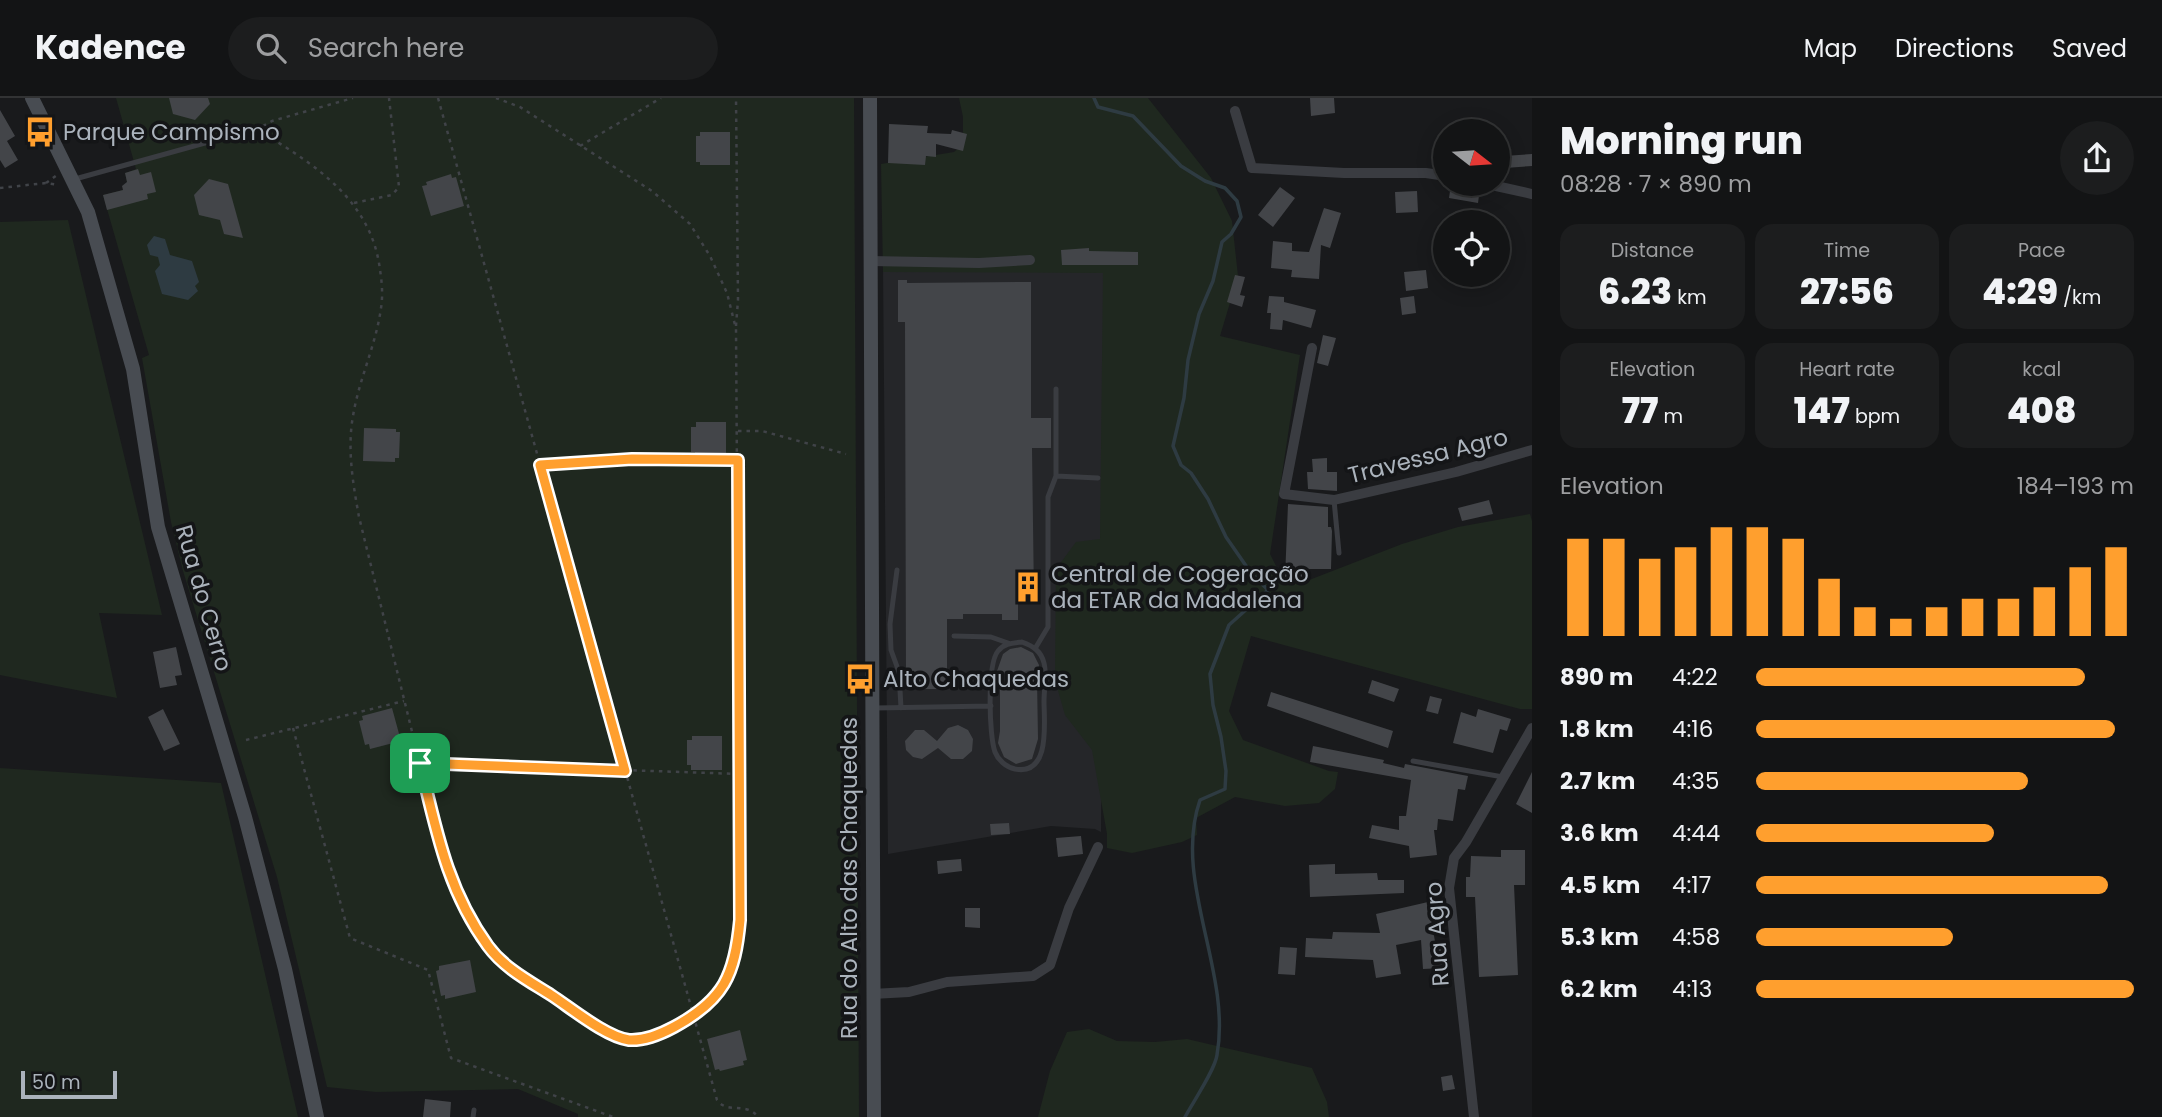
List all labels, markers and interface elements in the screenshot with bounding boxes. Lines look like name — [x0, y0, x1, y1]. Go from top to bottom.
search box — [228, 17, 718, 80]
text: Kadence — [35, 24, 186, 71]
icon: search — [252, 29, 290, 67]
text: Search here — [308, 30, 464, 66]
text: Map — [1804, 32, 1857, 65]
text: Directions — [1895, 32, 2014, 65]
text: Saved — [2052, 32, 2127, 65]
text: Morning run — [1560, 114, 1803, 167]
bus stop icon: Parque Campismo — [23, 115, 57, 149]
place label: Parque Campismo — [63, 116, 280, 148]
north arrow — [1433, 119, 1510, 196]
map controls — [1433, 119, 1510, 287]
button: share — [2060, 121, 2134, 195]
text: 08:28 · 7 × 890 m — [1560, 168, 1752, 200]
button: locate — [1433, 210, 1510, 287]
text: Distance — [1611, 237, 1694, 264]
text: Time — [1824, 237, 1870, 264]
text: Pace — [2018, 237, 2065, 264]
text: 6.23 — [1598, 267, 1672, 316]
text: 27:56 — [1800, 267, 1894, 316]
text: 4:29 — [1982, 267, 2058, 316]
text: km — [1672, 284, 1707, 311]
text: /km — [2058, 284, 2101, 311]
text: Elevation — [1610, 356, 1695, 383]
text: Heart rate — [1799, 356, 1895, 383]
text: kcal — [2022, 356, 2061, 383]
text: 77 — [1622, 386, 1658, 435]
text: 147 — [1794, 386, 1850, 435]
text: 408 — [2007, 386, 2077, 435]
text: m — [1658, 403, 1683, 430]
text: bpm — [1850, 403, 1900, 430]
street label: Travessa Agro — [1345, 421, 1511, 491]
text: Elevation — [1560, 470, 1664, 502]
text: 184–193 m — [2017, 470, 2134, 502]
street label: Rua do Cerro — [168, 521, 240, 675]
place label: Central de Cogeração da ETAR da Madalena — [1051, 558, 1309, 616]
building icon: Central de Cogeração da ETAR da Madalena — [1011, 570, 1045, 604]
text: 890 m — [1560, 661, 1633, 693]
text: 4:22 — [1672, 661, 1718, 693]
bus stop icon: Alto Chaquedas — [843, 662, 877, 696]
place label: Alto Chaquedas — [883, 663, 1069, 695]
text: 1.8 km — [1560, 713, 1634, 745]
text: 4:16 — [1672, 713, 1713, 745]
street label: Rua do Alto das Chaquedas — [833, 717, 865, 1039]
pin — [390, 733, 450, 793]
icon: arrive — [401, 744, 439, 782]
text: 2.7 km — [1560, 765, 1635, 797]
text: 4:35 — [1672, 765, 1719, 797]
text: 3.6 km — [1560, 817, 1639, 849]
text: 4:44 — [1672, 817, 1720, 849]
text: 4.5 km — [1560, 869, 1640, 901]
text: 4:17 — [1672, 869, 1711, 901]
street label: Rua Agro — [1417, 881, 1457, 987]
text: 5.3 km — [1560, 921, 1639, 953]
text: 4:58 — [1672, 921, 1720, 953]
text: 6.2 km — [1560, 973, 1638, 1005]
text: 4:13 — [1672, 973, 1712, 1005]
scale bar — [21, 1068, 117, 1100]
text: 50 m — [32, 1069, 81, 1096]

